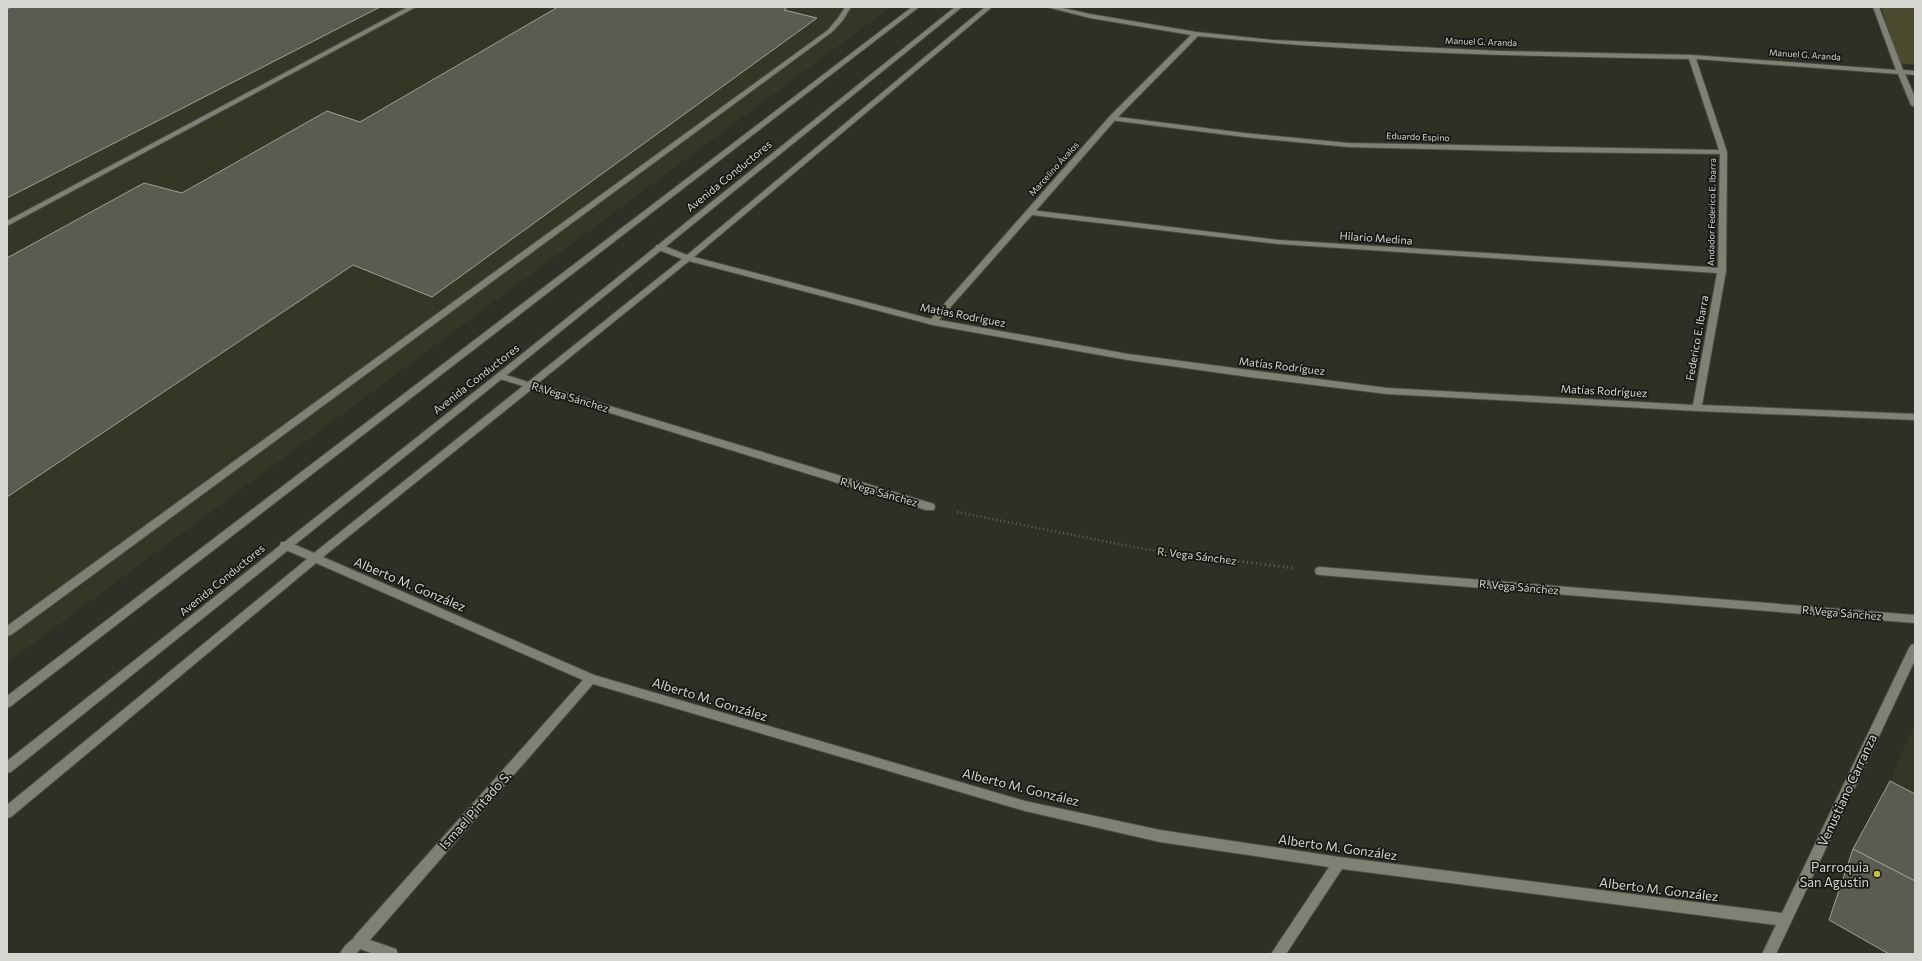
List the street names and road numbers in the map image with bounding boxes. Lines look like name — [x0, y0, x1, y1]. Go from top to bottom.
street label: Manuel G. Aranda — [1445, 35, 1518, 48]
street label: Manuel G. Aranda — [1769, 46, 1842, 63]
street label: Eduardo Espino — [1386, 130, 1450, 143]
street label: Avenida Conductores — [683, 137, 774, 214]
street label: Marcelino Ávalos — [1026, 138, 1081, 198]
street label: Andador Federico E. Ibarra — [1705, 158, 1718, 266]
street label: Hilario Medina — [1339, 228, 1413, 247]
street label: Federico E. Ibarra — [1683, 294, 1710, 382]
street label: Matías Rodríguez — [919, 300, 1008, 329]
street label: Avenida Conductores — [430, 341, 522, 416]
street label: Matías Rodríguez — [1238, 354, 1327, 377]
street label: R. Vega Sánchez — [530, 379, 611, 415]
street label: Matías Rodríguez — [1560, 382, 1648, 399]
street label: R. Vega Sánchez — [839, 474, 920, 509]
street label: Avenida Conductores — [176, 541, 267, 618]
street label: R. Vega Sánchez — [1157, 544, 1238, 567]
street label: Alberto M. González — [352, 553, 468, 615]
street label: R. Vega Sánchez — [1479, 577, 1560, 597]
street label: R. Vega Sánchez — [1802, 603, 1883, 623]
street label: Alberto M. González — [650, 674, 770, 724]
street label: Venustiano Carranza — [1814, 731, 1880, 849]
street label: Alberto M. González — [961, 765, 1081, 809]
street label: Ismael Pintado S. — [436, 768, 514, 852]
street label: Alberto M. González — [1277, 831, 1399, 863]
street label: Alberto M. González — [1598, 874, 1720, 904]

